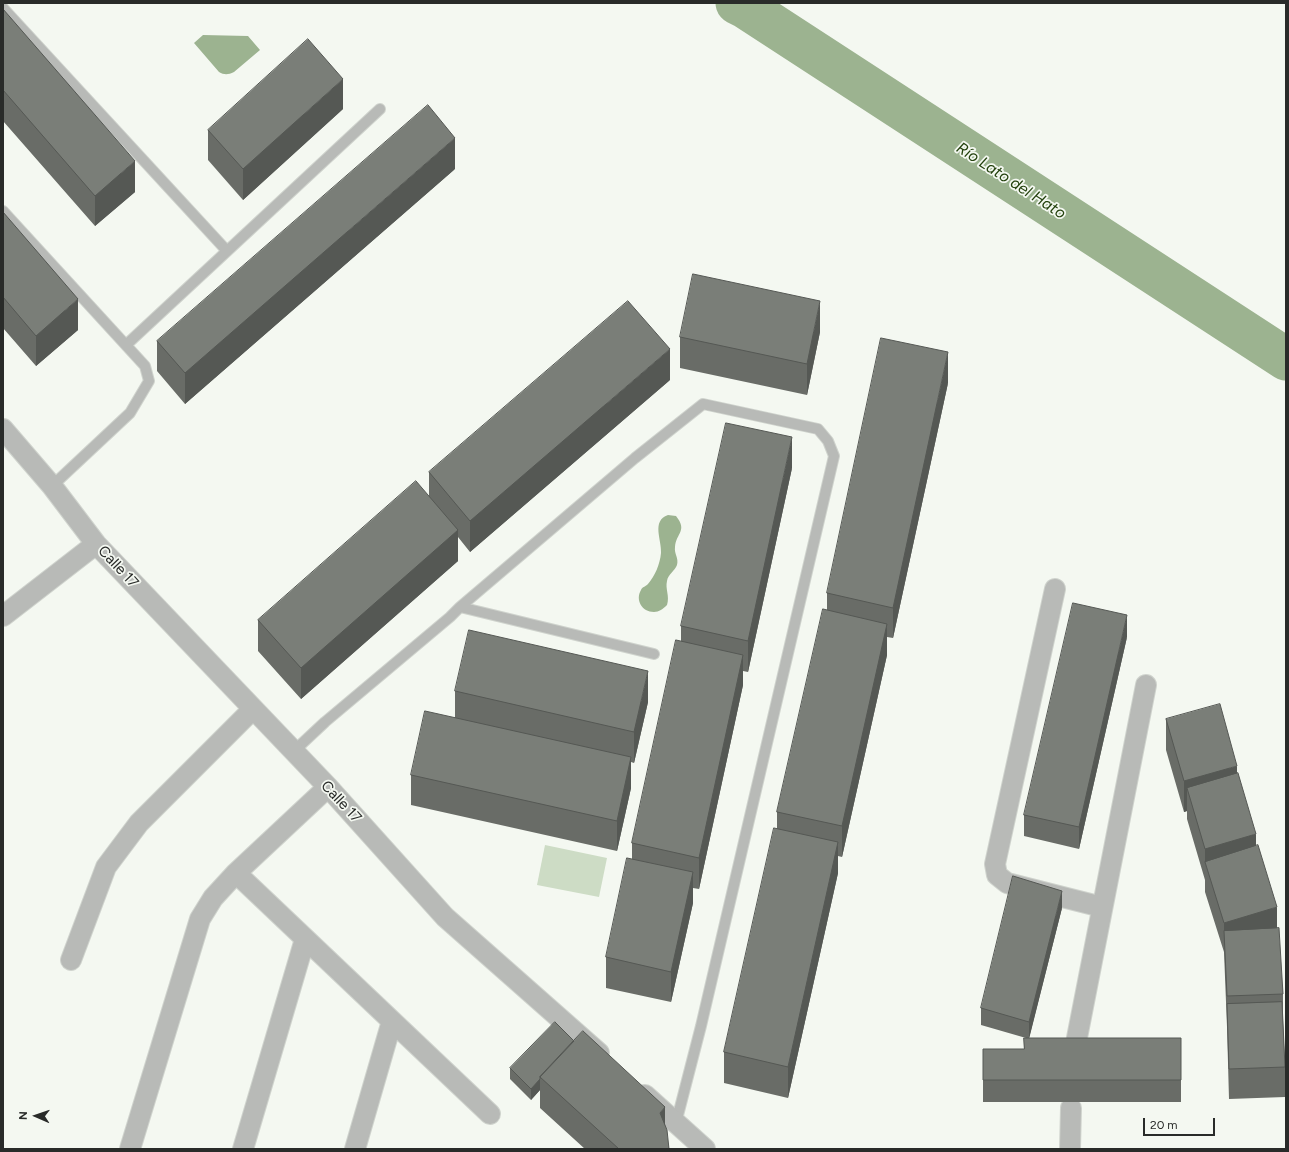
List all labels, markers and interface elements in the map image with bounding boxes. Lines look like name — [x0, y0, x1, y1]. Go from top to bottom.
water label: Río Lato del Hato — [953, 138, 1069, 224]
street label: Calle 17 — [94, 542, 142, 592]
street label: Calle 17 — [317, 777, 365, 827]
north arrow — [16, 1096, 56, 1136]
scale bar — [1145, 1110, 1217, 1136]
text: N — [17, 1111, 30, 1120]
text: 20 m — [1150, 1118, 1178, 1132]

